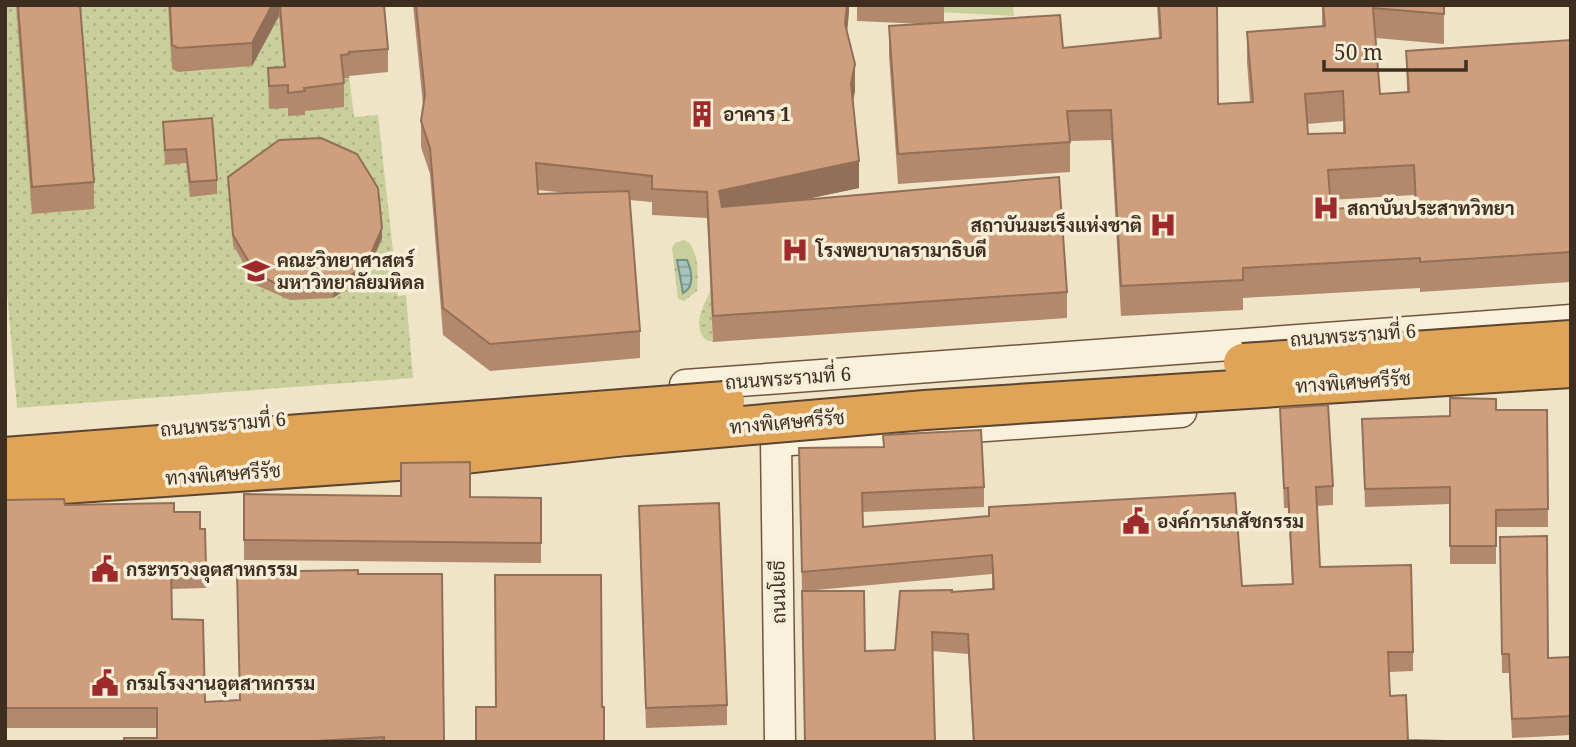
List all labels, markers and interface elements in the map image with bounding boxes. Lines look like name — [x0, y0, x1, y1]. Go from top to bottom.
scale bar — [1324, 28, 1466, 72]
text: 50 m — [1334, 38, 1383, 66]
building icon: อาคาร 1 — [687, 99, 717, 129]
place label: อาคาร 1 — [723, 101, 791, 127]
hospital icon: สถาบันประสาทวิทยา — [1311, 193, 1341, 223]
place label: สถาบันประสาทวิทยา — [1347, 195, 1515, 221]
hospital icon: สถาบันมะเร็งแห่งชาติ — [1148, 210, 1178, 240]
place label: สถาบันมะเร็งแห่งชาติ — [971, 212, 1142, 238]
hospital icon: โรงพยาบาลรามาธิบดี — [780, 235, 810, 265]
place label: โรงพยาบาลรามาธิบดี — [815, 237, 987, 263]
place label: คณะวิทยาศาสตร์ มหาวิทยาลัยมหิดล — [277, 247, 425, 295]
school or university icon: คณะวิทยาศาสตร์ มหาวิทยาลัยมหิดล — [241, 256, 271, 286]
street label: ถนนพระรามที่ 6 — [1289, 314, 1417, 352]
street label: ถนนพระรามที่ 6 — [724, 357, 852, 395]
street label: ทางพิเศษศรีรัช — [1294, 365, 1412, 399]
street label: ถนนพระรามที่ 6 — [159, 402, 287, 442]
street label: ทางพิเศษศรีรัช — [728, 404, 846, 440]
street label: ทางพิเศษศรีรัช — [164, 457, 282, 491]
public building icon: องค์การเภสัชกรรม — [1121, 506, 1151, 536]
place label: องค์การเภสัชกรรม — [1157, 508, 1304, 534]
public building icon: กระทรวงอุตสาหกรรม — [90, 554, 120, 584]
place label: กระทรวงอุตสาหกรรม — [126, 556, 298, 584]
street label: ถนนโยธี — [764, 560, 792, 624]
public building icon: กรมโรงงานอุตสาหกรรม — [90, 668, 120, 698]
place label: กรมโรงงานอุตสาหกรรม — [126, 670, 315, 698]

